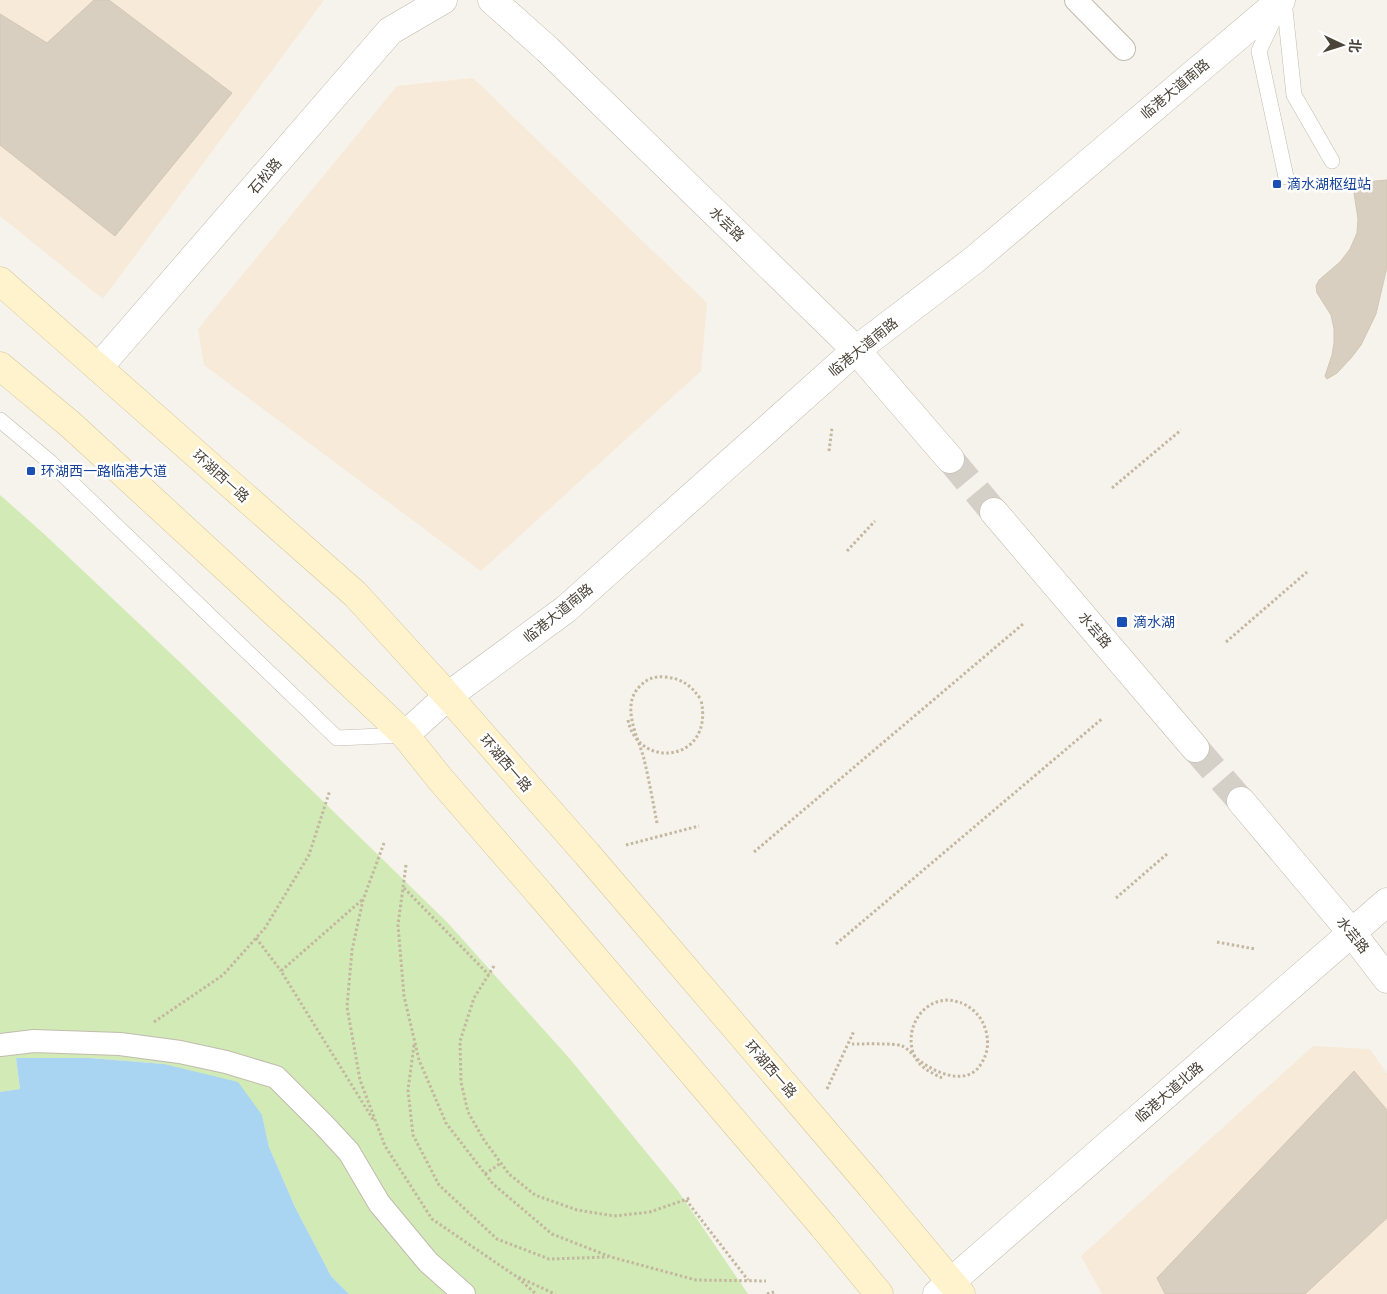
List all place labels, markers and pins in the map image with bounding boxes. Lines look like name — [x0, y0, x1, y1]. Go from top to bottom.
place label: 滴水湖枢纽站 — [1287, 173, 1371, 194]
marker: 滴水湖枢纽站 — [1271, 178, 1283, 190]
place label: 环湖西一路临港大道 — [41, 460, 167, 481]
marker: 环湖西一路临港大道 — [25, 465, 37, 477]
place label: 滴水湖 — [1133, 611, 1175, 632]
marker: 滴水湖 — [1115, 615, 1129, 629]

